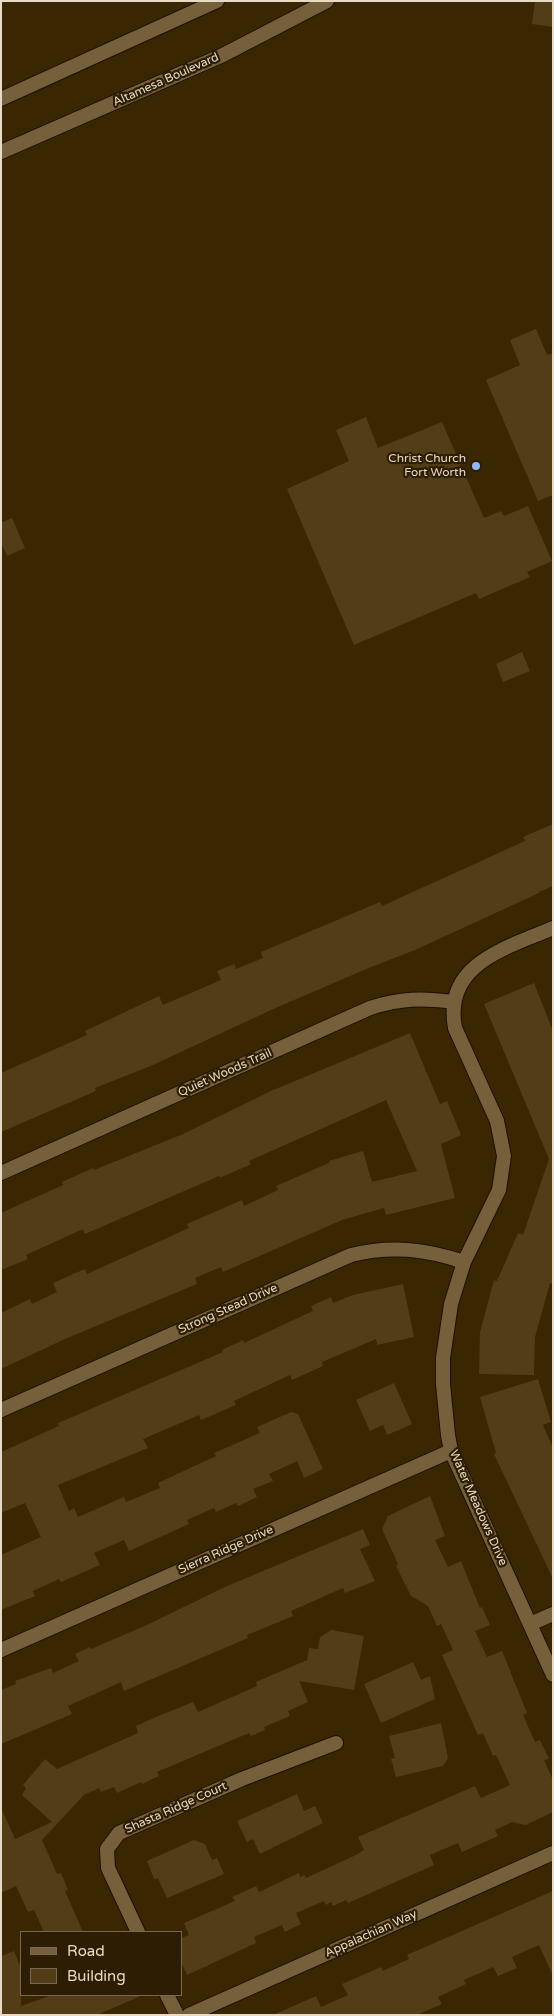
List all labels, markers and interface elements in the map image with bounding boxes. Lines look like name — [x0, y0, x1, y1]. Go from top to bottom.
street label: Altamesa Boulevard — [111, 50, 221, 110]
place label: Christ Church Fort Worth — [388, 452, 466, 480]
marker: Christ Church Fort Worth — [470, 460, 482, 472]
street label: Quiet Woods Trail — [176, 1046, 274, 1100]
street label: Strong Stead Drive — [176, 1281, 280, 1337]
street label: Water Meadows Drive — [446, 1448, 510, 1568]
street label: Sierra Ridge Drive — [176, 1523, 276, 1577]
street label: Shasta Ridge Court — [123, 1779, 229, 1837]
street label: Appalachian Way — [323, 1907, 419, 1961]
legend — [20, 1931, 182, 1996]
text: Road — [67, 1942, 105, 1960]
text: Building — [67, 1967, 126, 1985]

